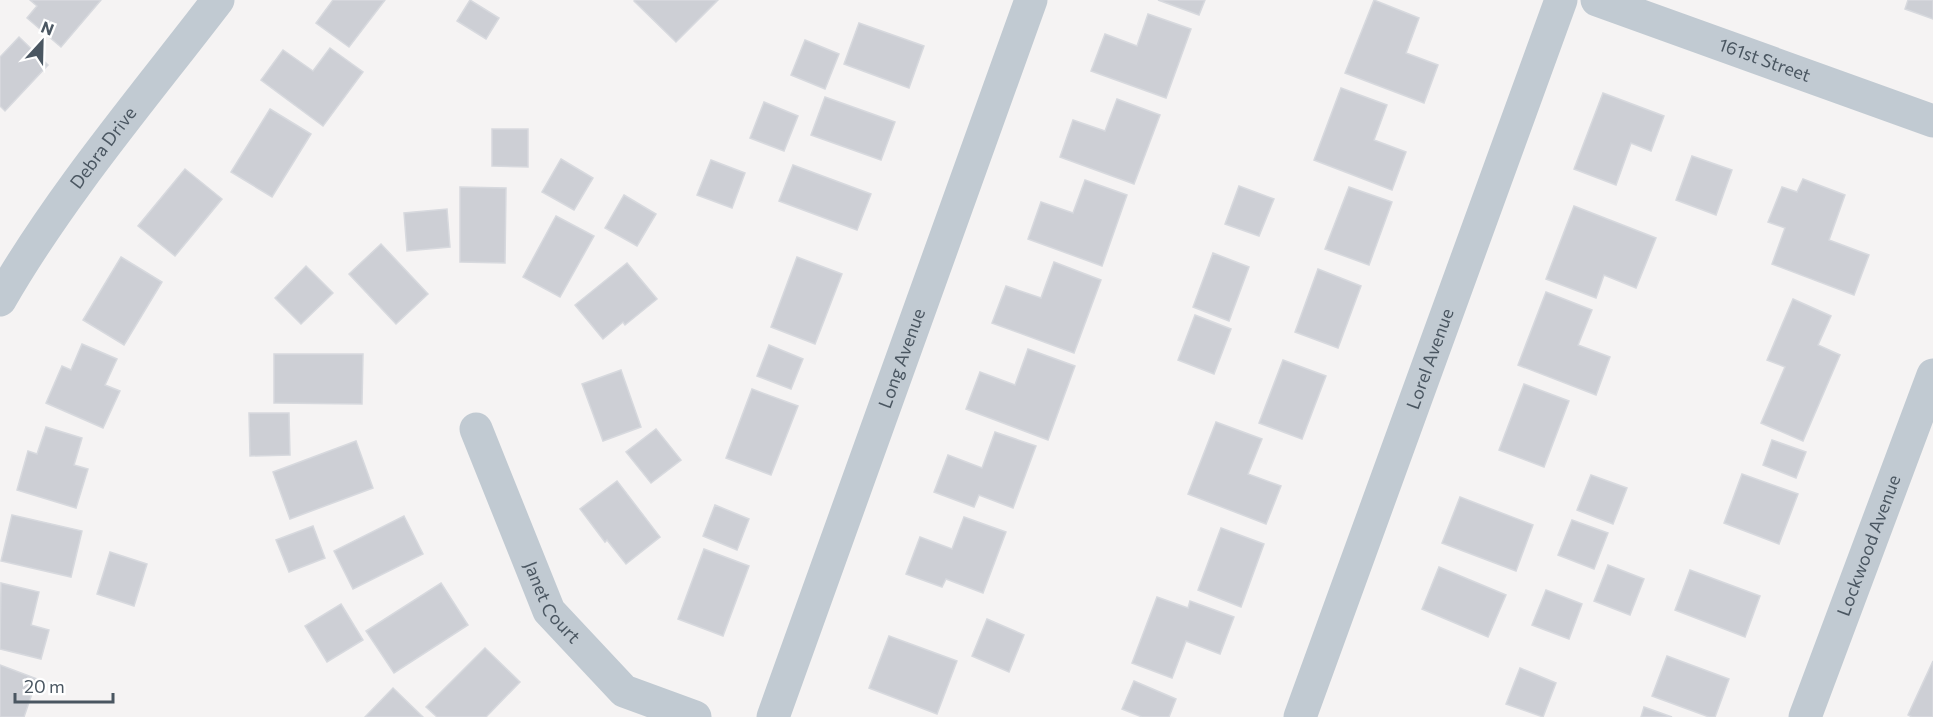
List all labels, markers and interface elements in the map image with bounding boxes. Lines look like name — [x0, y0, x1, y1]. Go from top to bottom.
north arrow — [12, 12, 72, 72]
text: N — [39, 17, 57, 39]
street label: 161st Street — [1716, 33, 1814, 86]
street label: Debra Drive — [65, 102, 141, 193]
street label: Long Avenue — [873, 305, 929, 411]
street label: Lorel Avenue — [1401, 305, 1458, 412]
street label: Lockwood Avenue — [1832, 471, 1905, 619]
street label: Janet Court — [520, 558, 585, 647]
scale bar — [15, 666, 112, 704]
text: 20 m — [24, 675, 65, 697]

